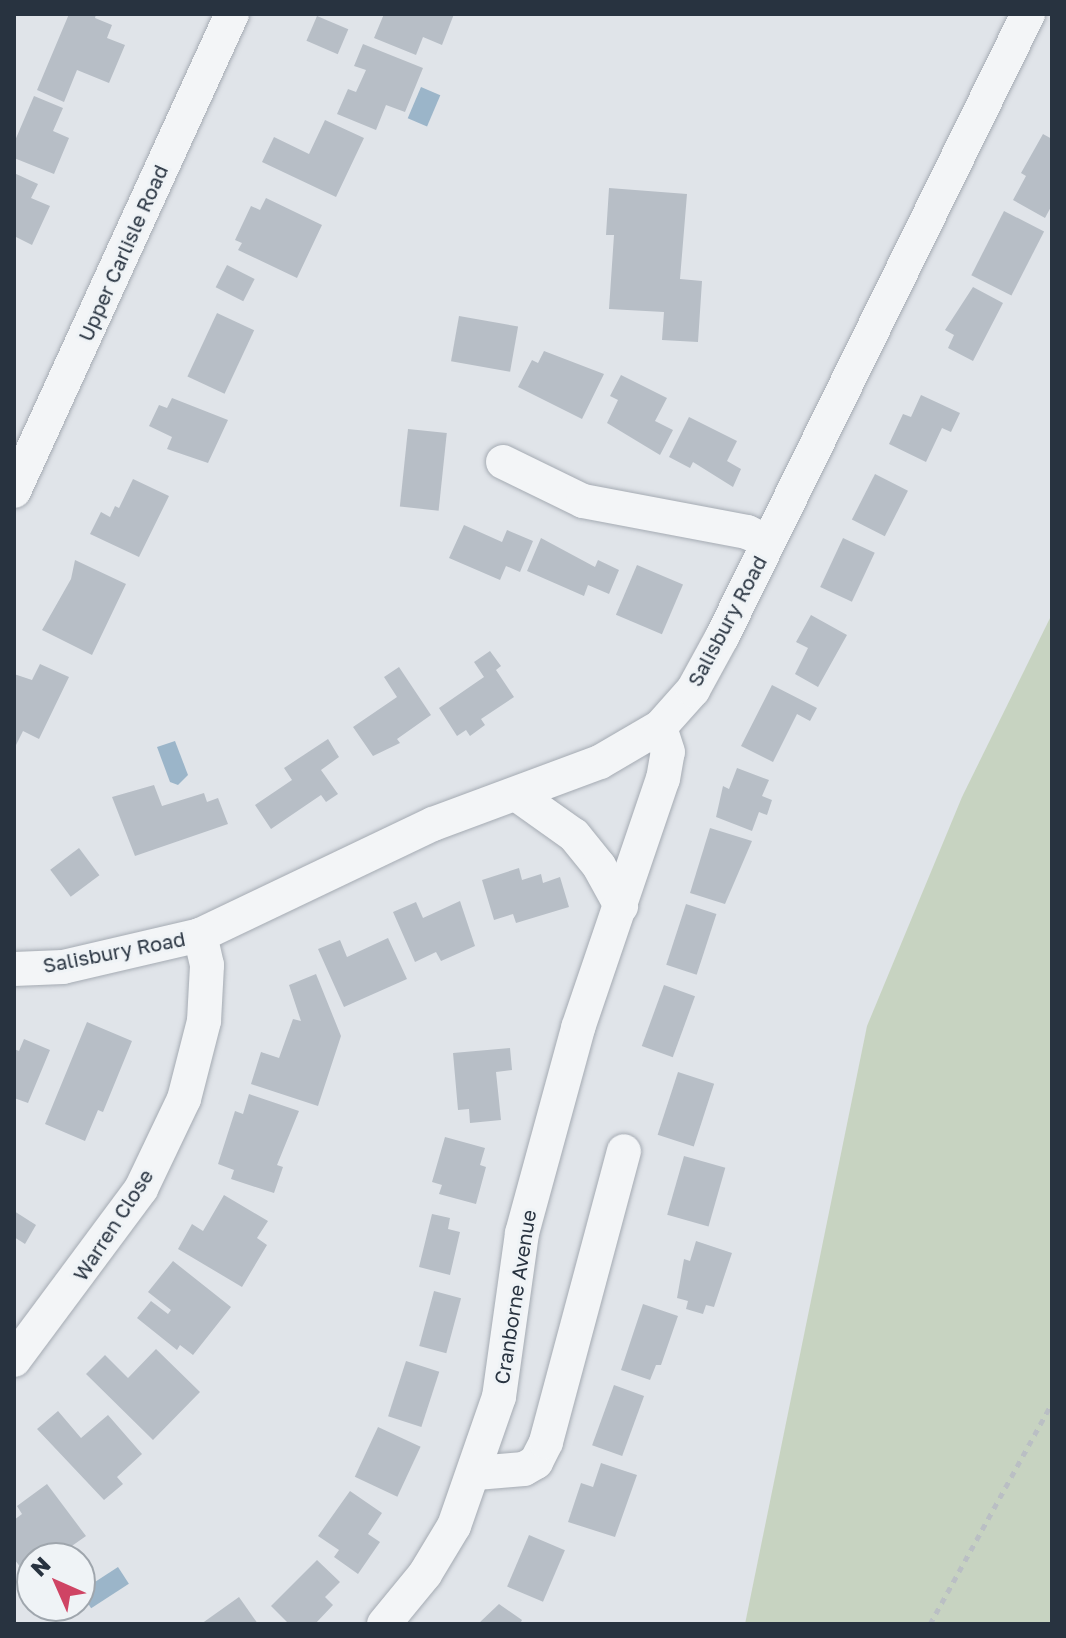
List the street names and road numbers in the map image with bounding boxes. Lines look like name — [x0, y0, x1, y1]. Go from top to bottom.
street label: Upper Carlisle Road — [73, 161, 173, 345]
street label: Salisbury Road — [682, 552, 772, 690]
street label: Salisbury Road — [41, 926, 187, 978]
street label: Warren Close — [68, 1165, 158, 1285]
street label: Cranborne Avenue — [489, 1208, 541, 1386]

